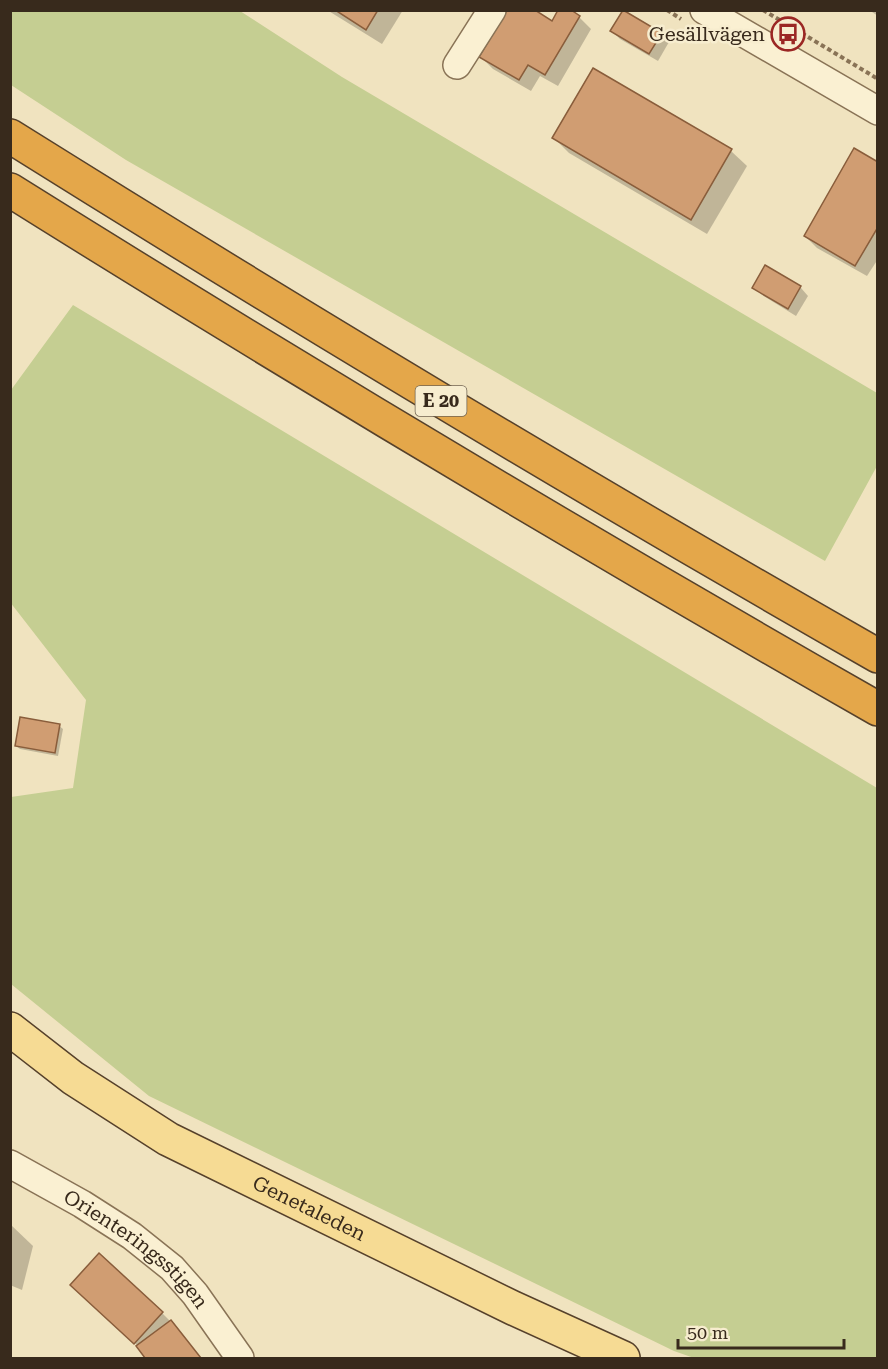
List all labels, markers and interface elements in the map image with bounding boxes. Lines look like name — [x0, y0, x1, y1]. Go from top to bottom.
bus stop icon: Gesällvägen — [770, 16, 806, 52]
place label: Gesällvägen — [649, 22, 765, 46]
road number: E 20 — [416, 386, 466, 416]
street label: Genetaleden — [249, 1170, 370, 1246]
street label: Orienteringsstigen — [60, 1184, 213, 1313]
scale bar — [678, 1312, 844, 1350]
text: 50 m — [687, 1322, 728, 1343]

